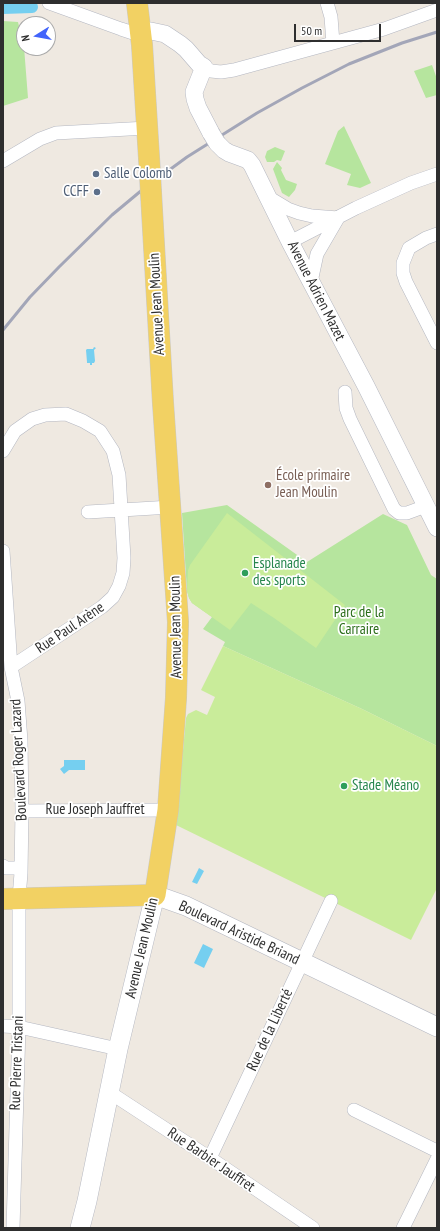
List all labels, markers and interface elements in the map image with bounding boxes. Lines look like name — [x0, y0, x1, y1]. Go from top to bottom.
north arrow — [16, 16, 56, 56]
scale bar — [296, 16, 383, 42]
text: 50 m — [301, 23, 322, 38]
text: N — [18, 34, 33, 42]
place label: Salle Colomb — [104, 165, 172, 183]
marker: Salle Colomb — [91, 169, 101, 179]
place label: CCFF — [63, 183, 89, 201]
marker: CCFF — [92, 187, 102, 197]
street label: Avenue Adrien Mazet — [283, 238, 349, 344]
street label: Avenue Jean Moulin — [145, 252, 169, 356]
place label: École primaire Jean Moulin — [276, 467, 350, 502]
marker: École primaire Jean Moulin — [263, 480, 273, 490]
place label: Esplanade des sports — [253, 555, 306, 590]
marker: Esplanade des sports — [240, 568, 250, 578]
street label: Avenue Jean Moulin — [166, 576, 186, 678]
street label: Rue Paul Arène — [32, 599, 108, 657]
park label: Parc de la Carraire — [334, 604, 384, 639]
street label: Boulevard Roger Lazard — [7, 699, 31, 821]
place label: Stade Méano — [352, 777, 419, 795]
marker: Stade Méano — [339, 781, 349, 791]
street label: Rue Joseph Jauffret — [45, 801, 145, 819]
street label: Avenue Jean Moulin — [122, 896, 162, 1000]
street label: Boulevard Aristide Briand — [176, 897, 302, 969]
street label: Rue de la Liberté — [243, 986, 297, 1074]
street label: Rue Pierre Tristani — [6, 1015, 28, 1111]
street label: Rue Barbier Jauffret — [164, 1124, 258, 1196]

